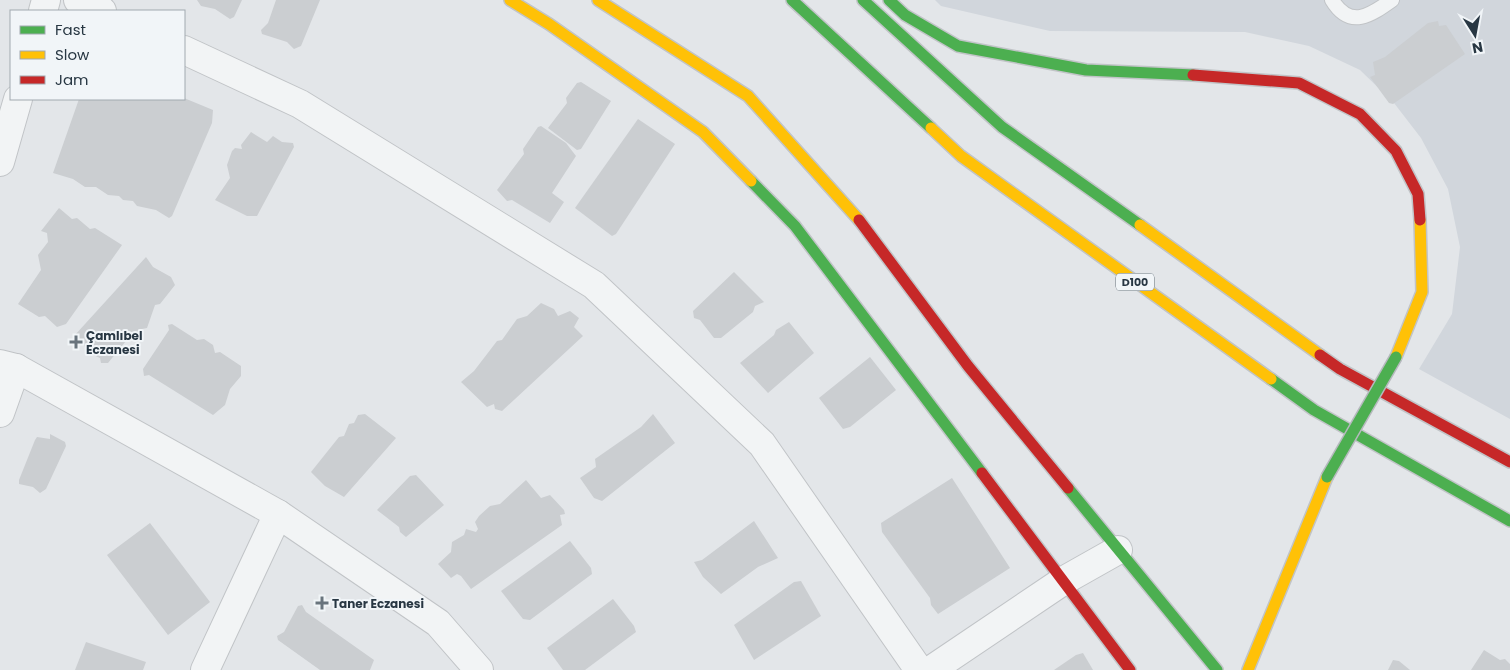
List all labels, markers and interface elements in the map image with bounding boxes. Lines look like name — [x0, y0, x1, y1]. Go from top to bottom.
legend — [10, 10, 185, 100]
north arrow — [1450, 10, 1500, 60]
text: Fast — [55, 19, 86, 40]
text: N — [1470, 37, 1485, 59]
text: Slow — [55, 44, 90, 65]
text: Jam — [55, 69, 89, 90]
road number: D100 — [1116, 274, 1154, 290]
place label: Çamlıbel Eczanesi — [86, 327, 142, 358]
marker: Çamlıbel Eczanesi — [70, 336, 82, 348]
place label: Taner Eczanesi — [332, 595, 424, 612]
marker: Taner Eczanesi — [316, 597, 328, 609]

